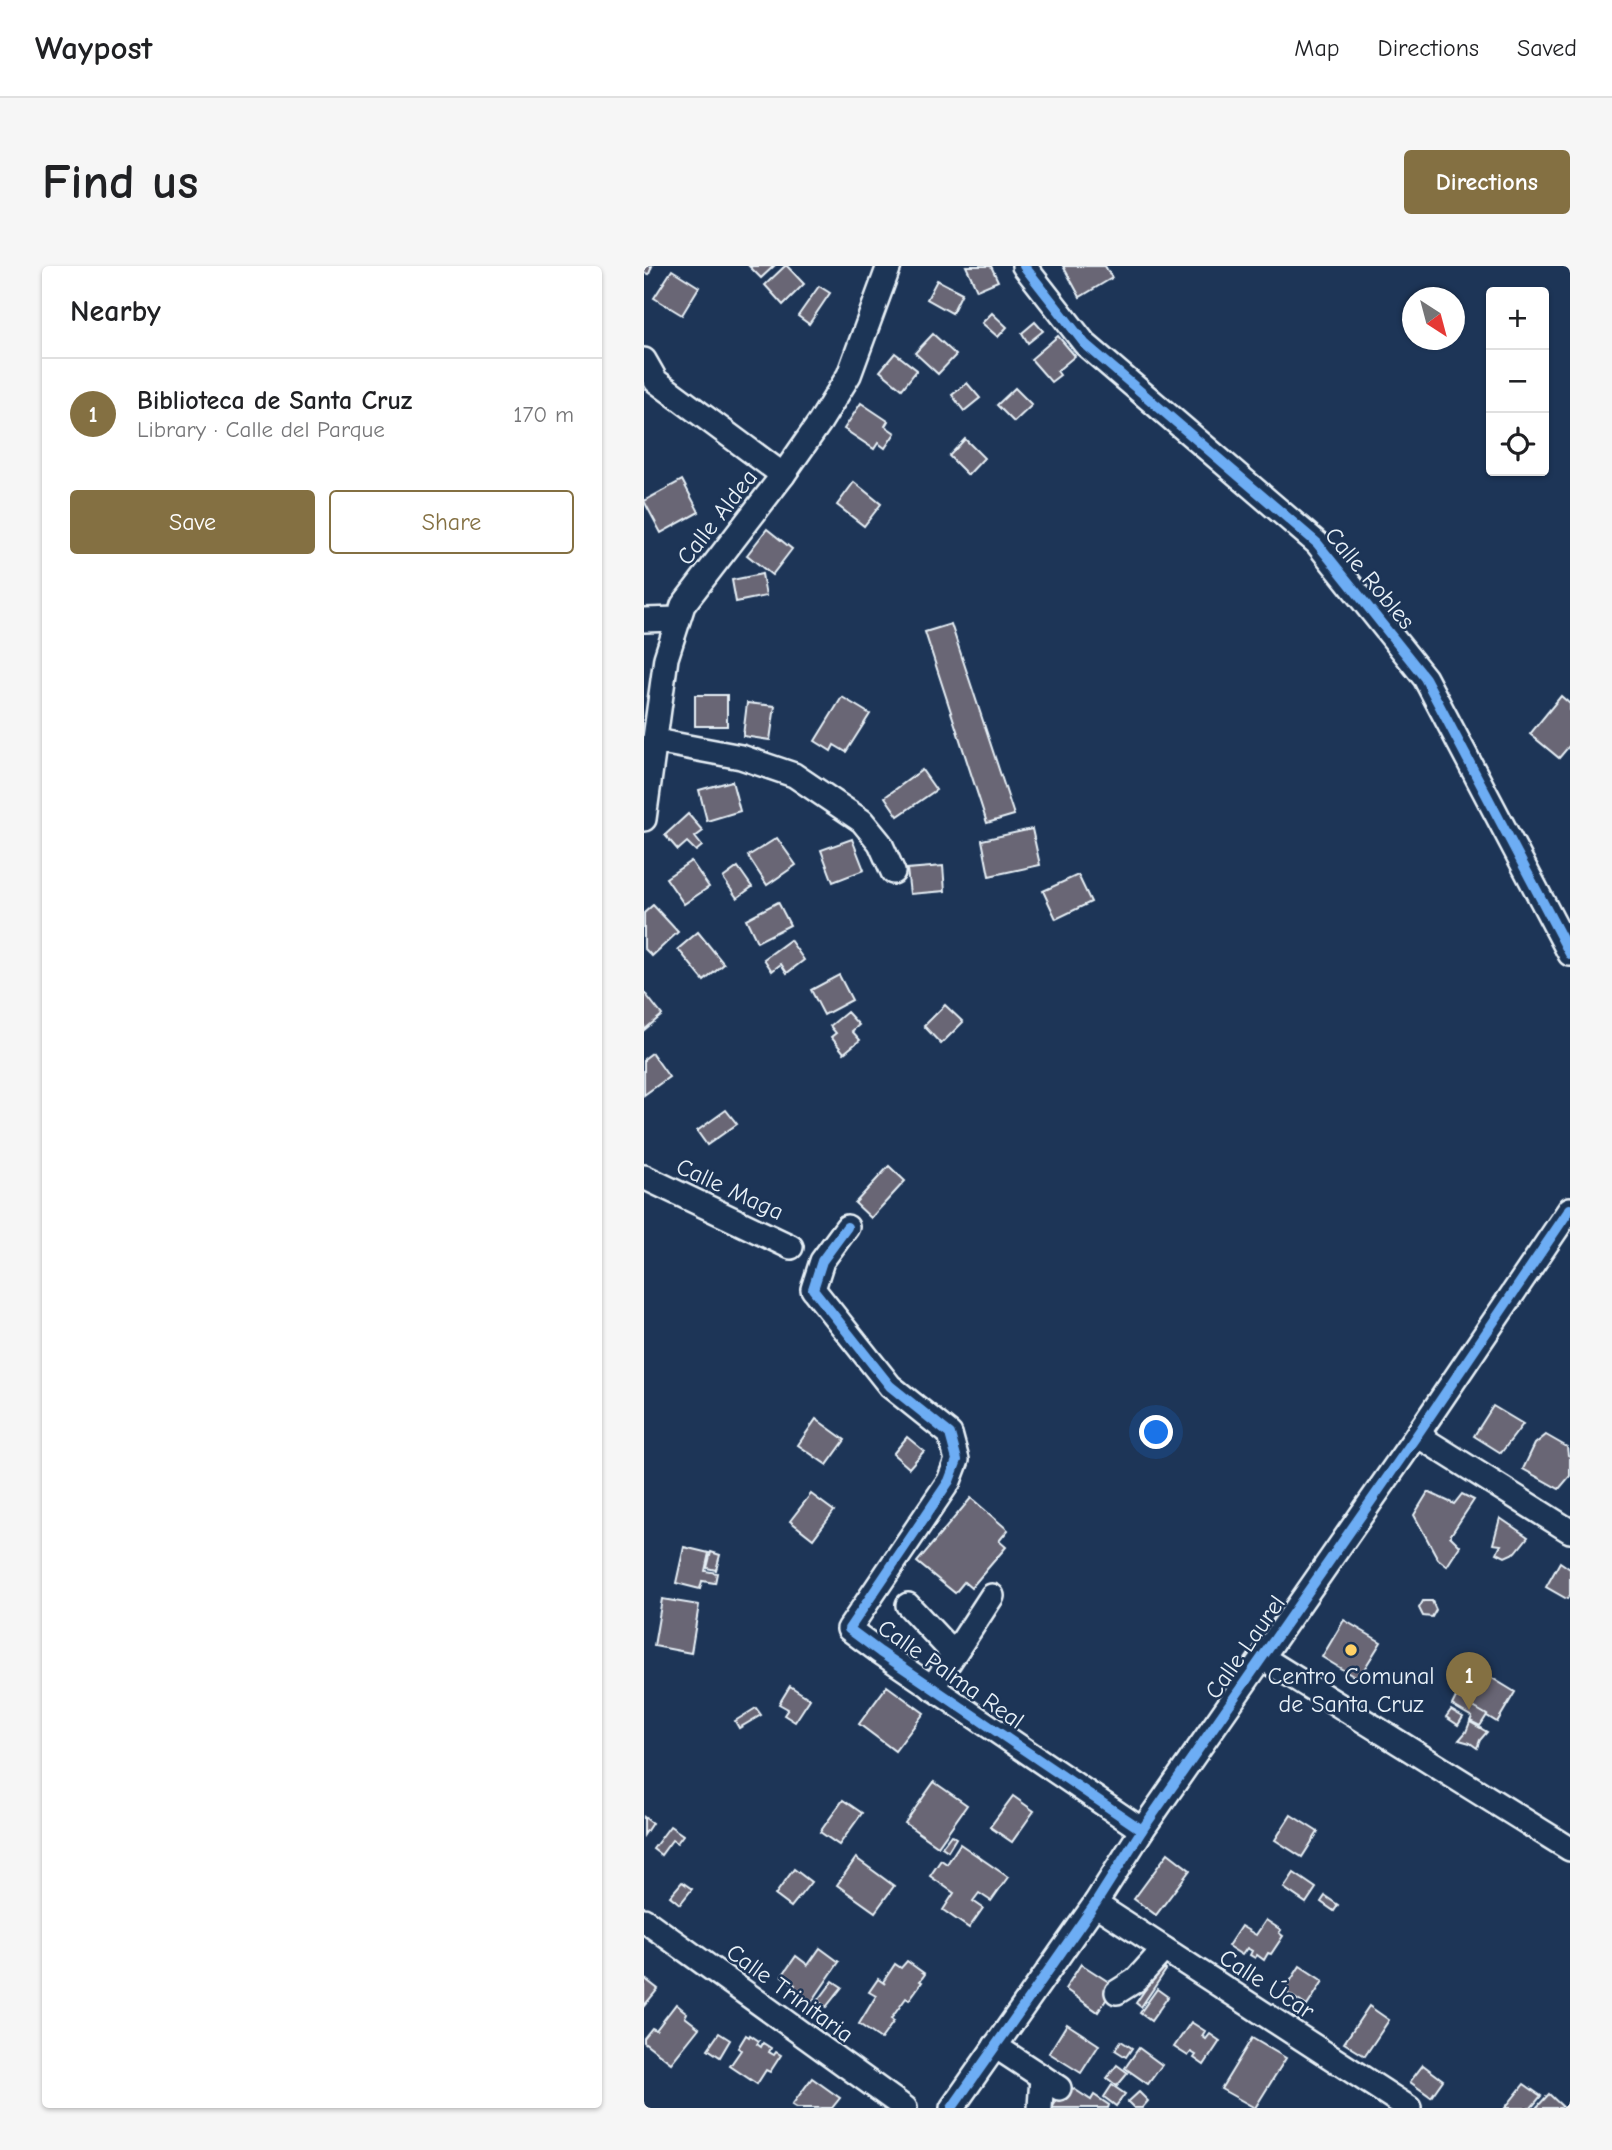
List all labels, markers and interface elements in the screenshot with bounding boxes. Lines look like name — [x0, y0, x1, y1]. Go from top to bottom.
text: Waypost — [35, 29, 152, 67]
text: Map — [1294, 34, 1340, 62]
text: Directions — [1378, 34, 1479, 62]
text: Saved — [1517, 34, 1577, 62]
button: Directions — [1404, 150, 1570, 214]
text: Find us — [42, 154, 198, 210]
north arrow — [1402, 287, 1465, 350]
map controls — [1486, 287, 1549, 476]
button: + — [1486, 287, 1549, 350]
text: Nearby — [70, 294, 161, 329]
button: − — [1486, 350, 1549, 413]
text: Biblioteca de Santa Cruz — [137, 386, 412, 416]
text: 1 — [88, 401, 98, 428]
text: 170 m — [513, 401, 574, 428]
button: locate — [1486, 413, 1549, 476]
text: Library · Calle del Parque — [137, 416, 385, 443]
street label: Calle Aldea — [671, 463, 763, 571]
button: Save — [70, 490, 315, 554]
button: Share — [329, 490, 574, 554]
street label: Calle Robles — [1319, 521, 1421, 635]
street label: Calle Maga — [672, 1152, 788, 1226]
your location — [1139, 1415, 1173, 1449]
street label: Calle Laurel — [1199, 1590, 1291, 1704]
street label: Calle Palma Real — [873, 1613, 1029, 1735]
marker: Centro Comunal de Santa Cruz — [1343, 1642, 1359, 1658]
pin: 1 — [1446, 1652, 1492, 1710]
place label: Centro Comunal de Santa Cruz — [1267, 1662, 1435, 1718]
street label: Calle Trinitaria — [721, 1938, 859, 2048]
street label: Calle Úcar — [1214, 1943, 1320, 2025]

